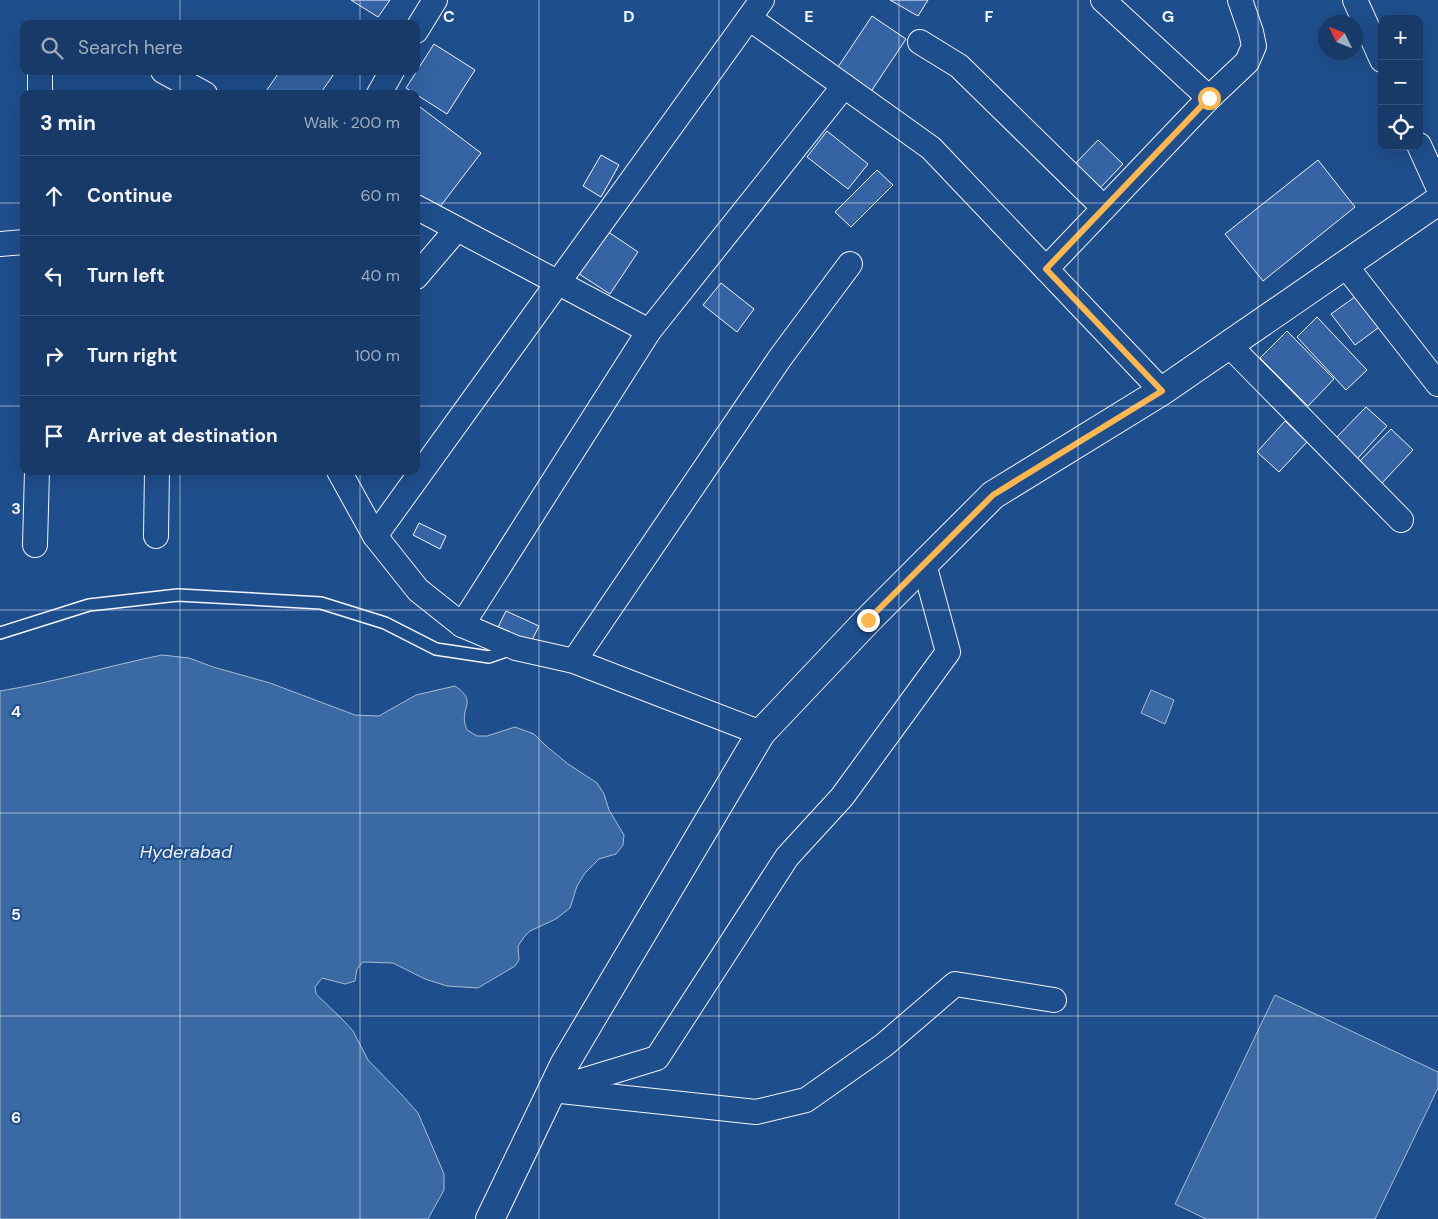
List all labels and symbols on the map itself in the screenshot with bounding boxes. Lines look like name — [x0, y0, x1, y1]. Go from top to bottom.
text: C — [443, 6, 455, 27]
text: D — [623, 6, 635, 27]
text: E — [804, 6, 814, 27]
text: F — [985, 6, 994, 27]
text: G — [1162, 6, 1174, 27]
north arrow — [1318, 15, 1363, 60]
route start — [1198, 87, 1221, 110]
text: 3 — [11, 498, 21, 519]
route end — [857, 609, 880, 632]
text: 4 — [11, 701, 21, 722]
water label: Hyderabad — [140, 840, 233, 864]
text: 5 — [11, 904, 21, 925]
text: 6 — [11, 1107, 21, 1128]

